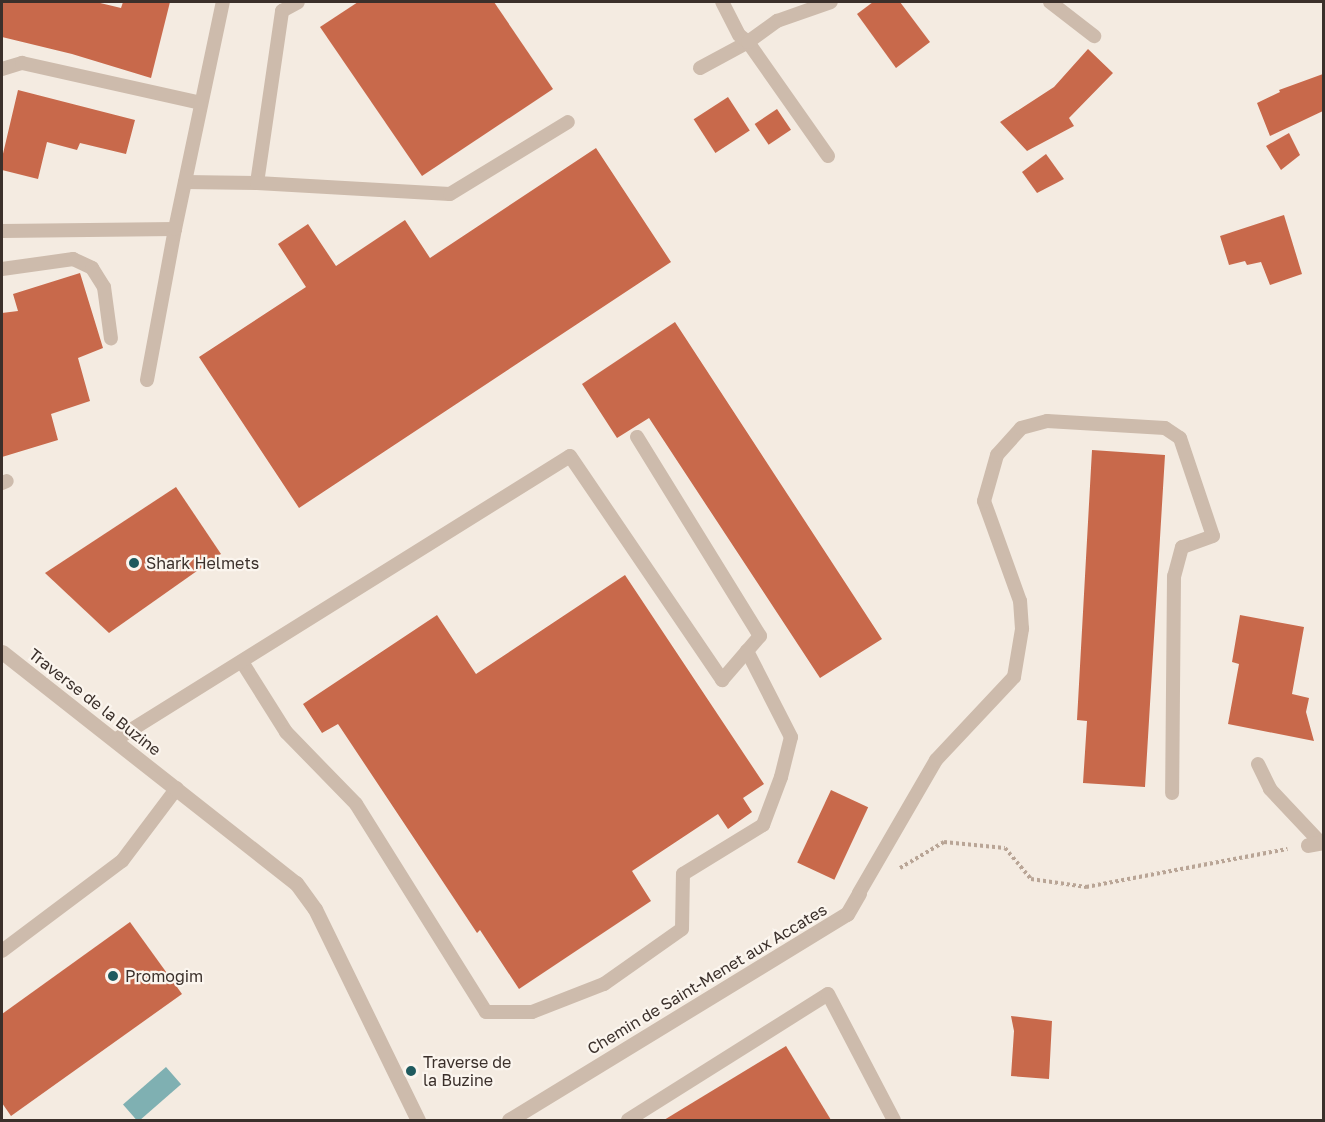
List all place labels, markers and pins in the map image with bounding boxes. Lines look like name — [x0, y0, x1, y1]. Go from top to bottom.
place label: Shark Helmets — [146, 553, 259, 573]
marker: Shark Helmets — [127, 556, 141, 570]
place label: Promogim — [125, 966, 203, 986]
marker: Promogim — [106, 969, 120, 983]
place label: Traverse de la Buzine — [423, 1052, 511, 1090]
marker: Traverse de la Buzine — [404, 1064, 418, 1078]

